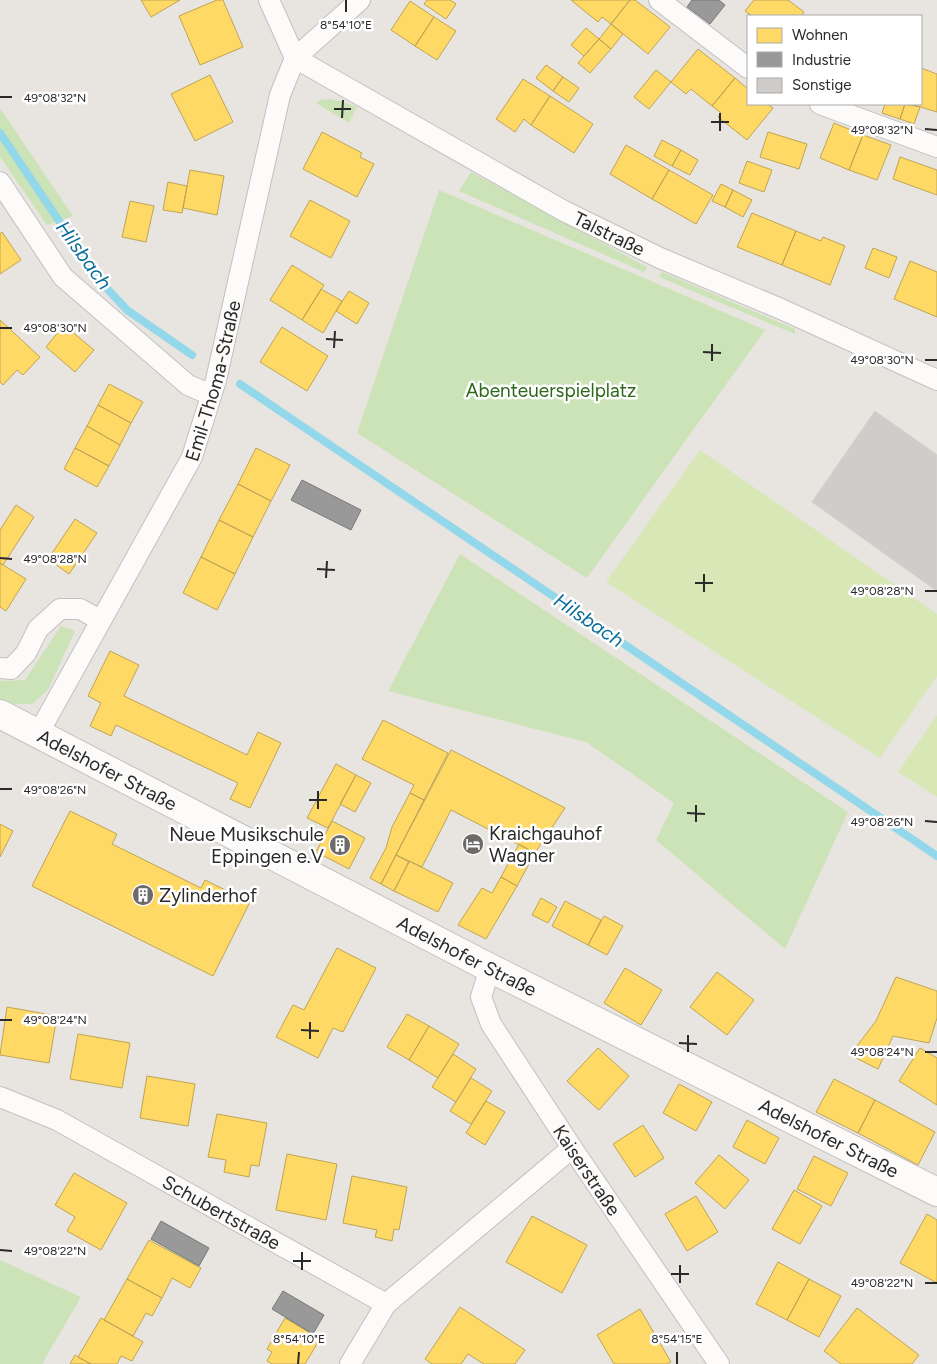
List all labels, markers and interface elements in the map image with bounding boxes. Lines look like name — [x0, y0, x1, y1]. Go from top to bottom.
legend — [747, 15, 922, 105]
text: 8°54'10"E — [320, 18, 372, 32]
text: Wohnen — [792, 26, 848, 44]
text: Industrie — [792, 51, 851, 69]
text: Sonstige — [792, 76, 851, 94]
text: 49°08'32"N — [24, 91, 86, 105]
text: 49°08'32"N — [851, 123, 913, 137]
street label: Talstraße — [570, 207, 649, 261]
water label: Hilsbach — [51, 216, 117, 294]
street label: Emil-Thoma-Straße — [180, 298, 246, 464]
text: 49°08'30"N — [23, 321, 87, 335]
text: 49°08'30"N — [850, 353, 914, 367]
park label: Abenteuerspielplatz — [466, 379, 636, 402]
text: 49°08'28"N — [23, 552, 87, 566]
text: 49°08'28"N — [850, 584, 914, 598]
water label: Hilsbach — [550, 588, 628, 652]
street label: Adelshofer Straße — [34, 725, 181, 816]
text: 49°08'26"N — [24, 783, 86, 797]
text: 49°08'26"N — [851, 815, 913, 829]
place label: Kraichgauhof Wagner — [489, 822, 602, 867]
place label: Neue Musikschule Eppingen e.V — [169, 823, 324, 868]
hotel icon: Kraichgauhof Wagner — [461, 832, 485, 856]
building icon: Neue Musikschule Eppingen e.V — [328, 833, 352, 857]
building icon: Zylinderhof — [131, 883, 155, 907]
place label: Zylinderhof — [159, 884, 257, 907]
street label: Adelshofer Straße — [393, 911, 540, 1002]
text: 49°08'24"N — [23, 1013, 87, 1027]
text: 49°08'24"N — [850, 1045, 914, 1059]
street label: Adelshofer Straße — [755, 1094, 902, 1183]
street label: Kaiserstraße — [548, 1121, 626, 1220]
street label: Schubertstraße — [158, 1170, 284, 1255]
text: 49°08'22"N — [24, 1244, 86, 1258]
text: 49°08'22"N — [851, 1276, 913, 1290]
text: 8°54'10"E — [273, 1332, 325, 1346]
text: 8°54'15"E — [651, 1332, 703, 1346]

